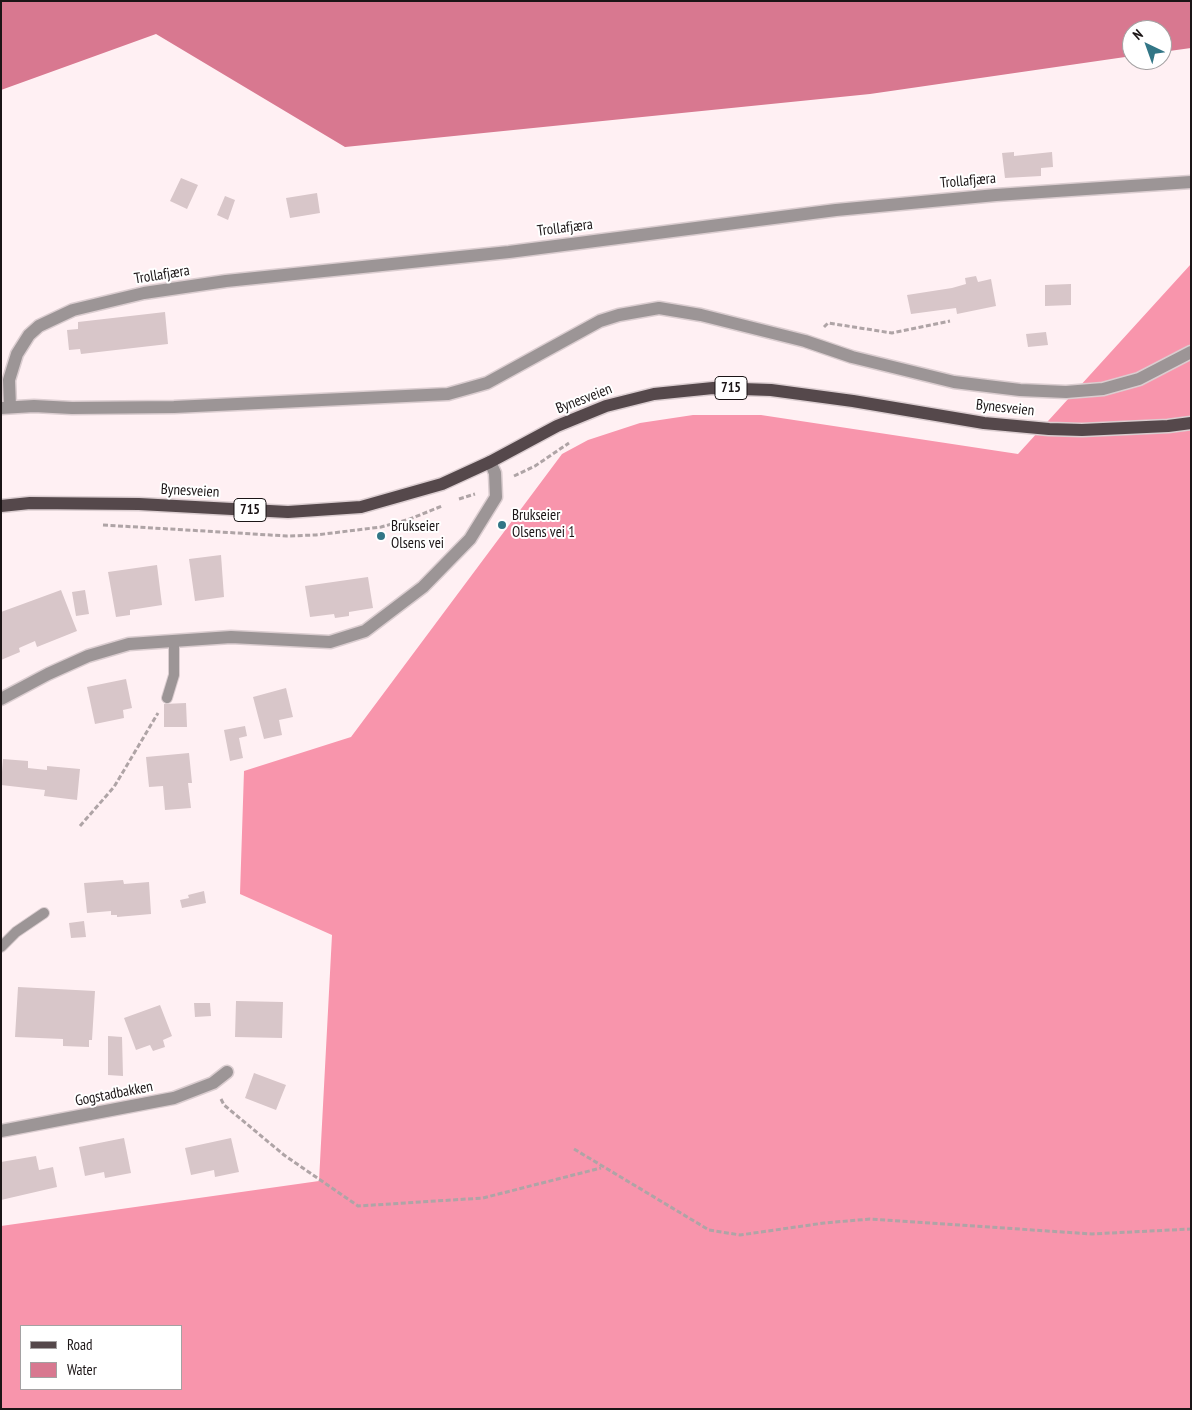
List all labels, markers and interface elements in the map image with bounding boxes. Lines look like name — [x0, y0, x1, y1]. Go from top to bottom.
north arrow — [1122, 20, 1172, 70]
text: N — [1129, 25, 1146, 44]
street label: Trollafjæra — [939, 170, 997, 192]
street label: Trollafjæra — [536, 216, 594, 240]
street label: Trollafjæra — [133, 262, 191, 288]
road number: 715 — [715, 376, 747, 399]
street label: Bynesveien — [553, 380, 615, 418]
street label: Bynesveien — [975, 396, 1035, 420]
street label: Bynesveien — [160, 480, 220, 502]
road number: 715 — [234, 498, 266, 522]
place label: Brukseier Olsens vei 1 — [512, 507, 575, 542]
place label: Brukseier Olsens vei — [391, 518, 444, 553]
marker: Brukseier Olsens vei 1 — [496, 519, 508, 531]
marker: Brukseier Olsens vei — [375, 530, 387, 542]
street label: Gogstadbakken — [74, 1078, 154, 1110]
legend — [20, 1325, 182, 1390]
text: Road — [67, 1335, 93, 1354]
text: Water — [67, 1360, 97, 1379]

